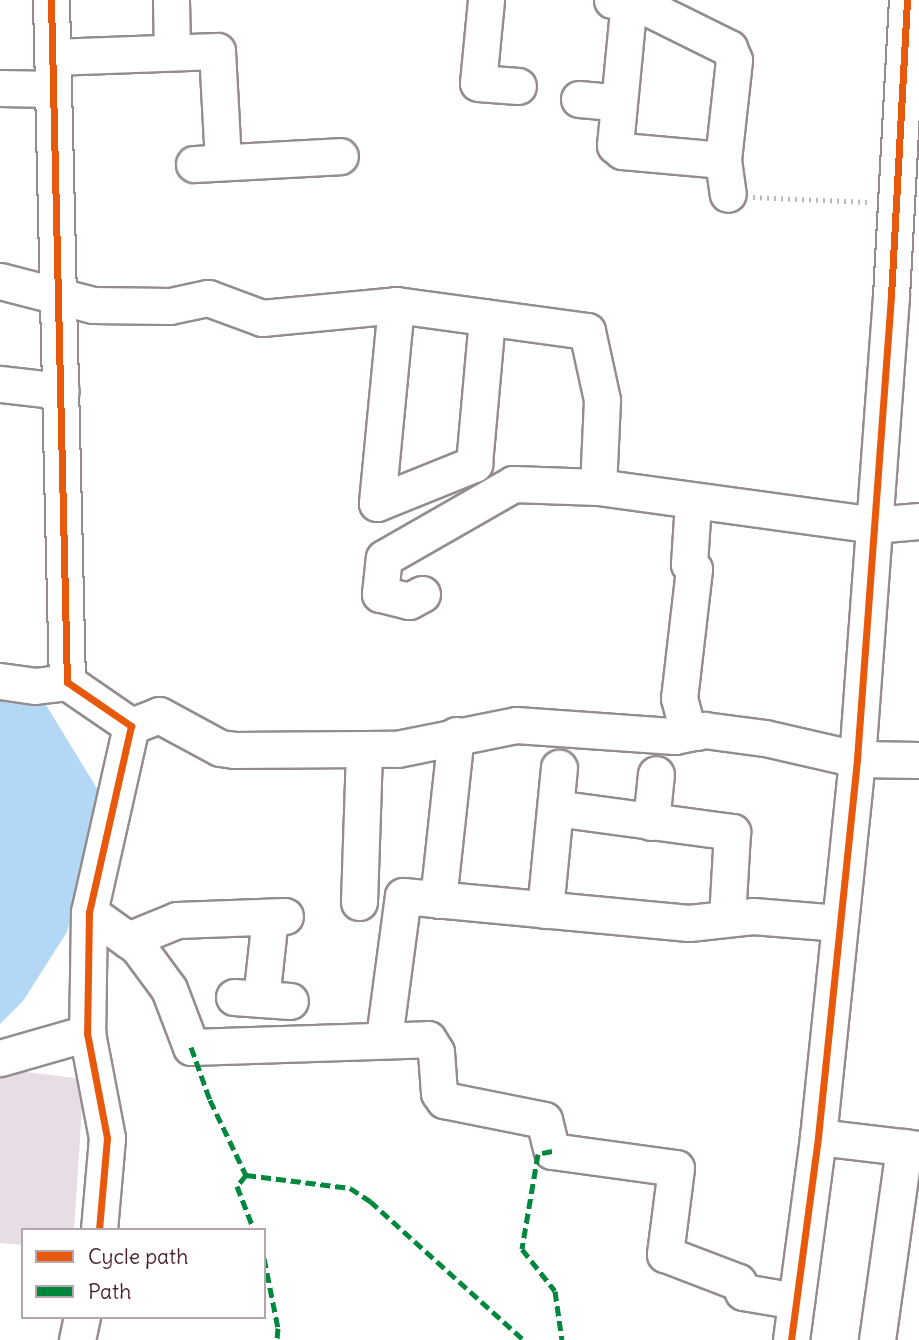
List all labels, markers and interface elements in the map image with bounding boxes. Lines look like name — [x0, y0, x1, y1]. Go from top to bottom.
legend — [21, 1228, 266, 1319]
text: Cycle path — [88, 1243, 188, 1270]
text: Path — [88, 1278, 131, 1305]

